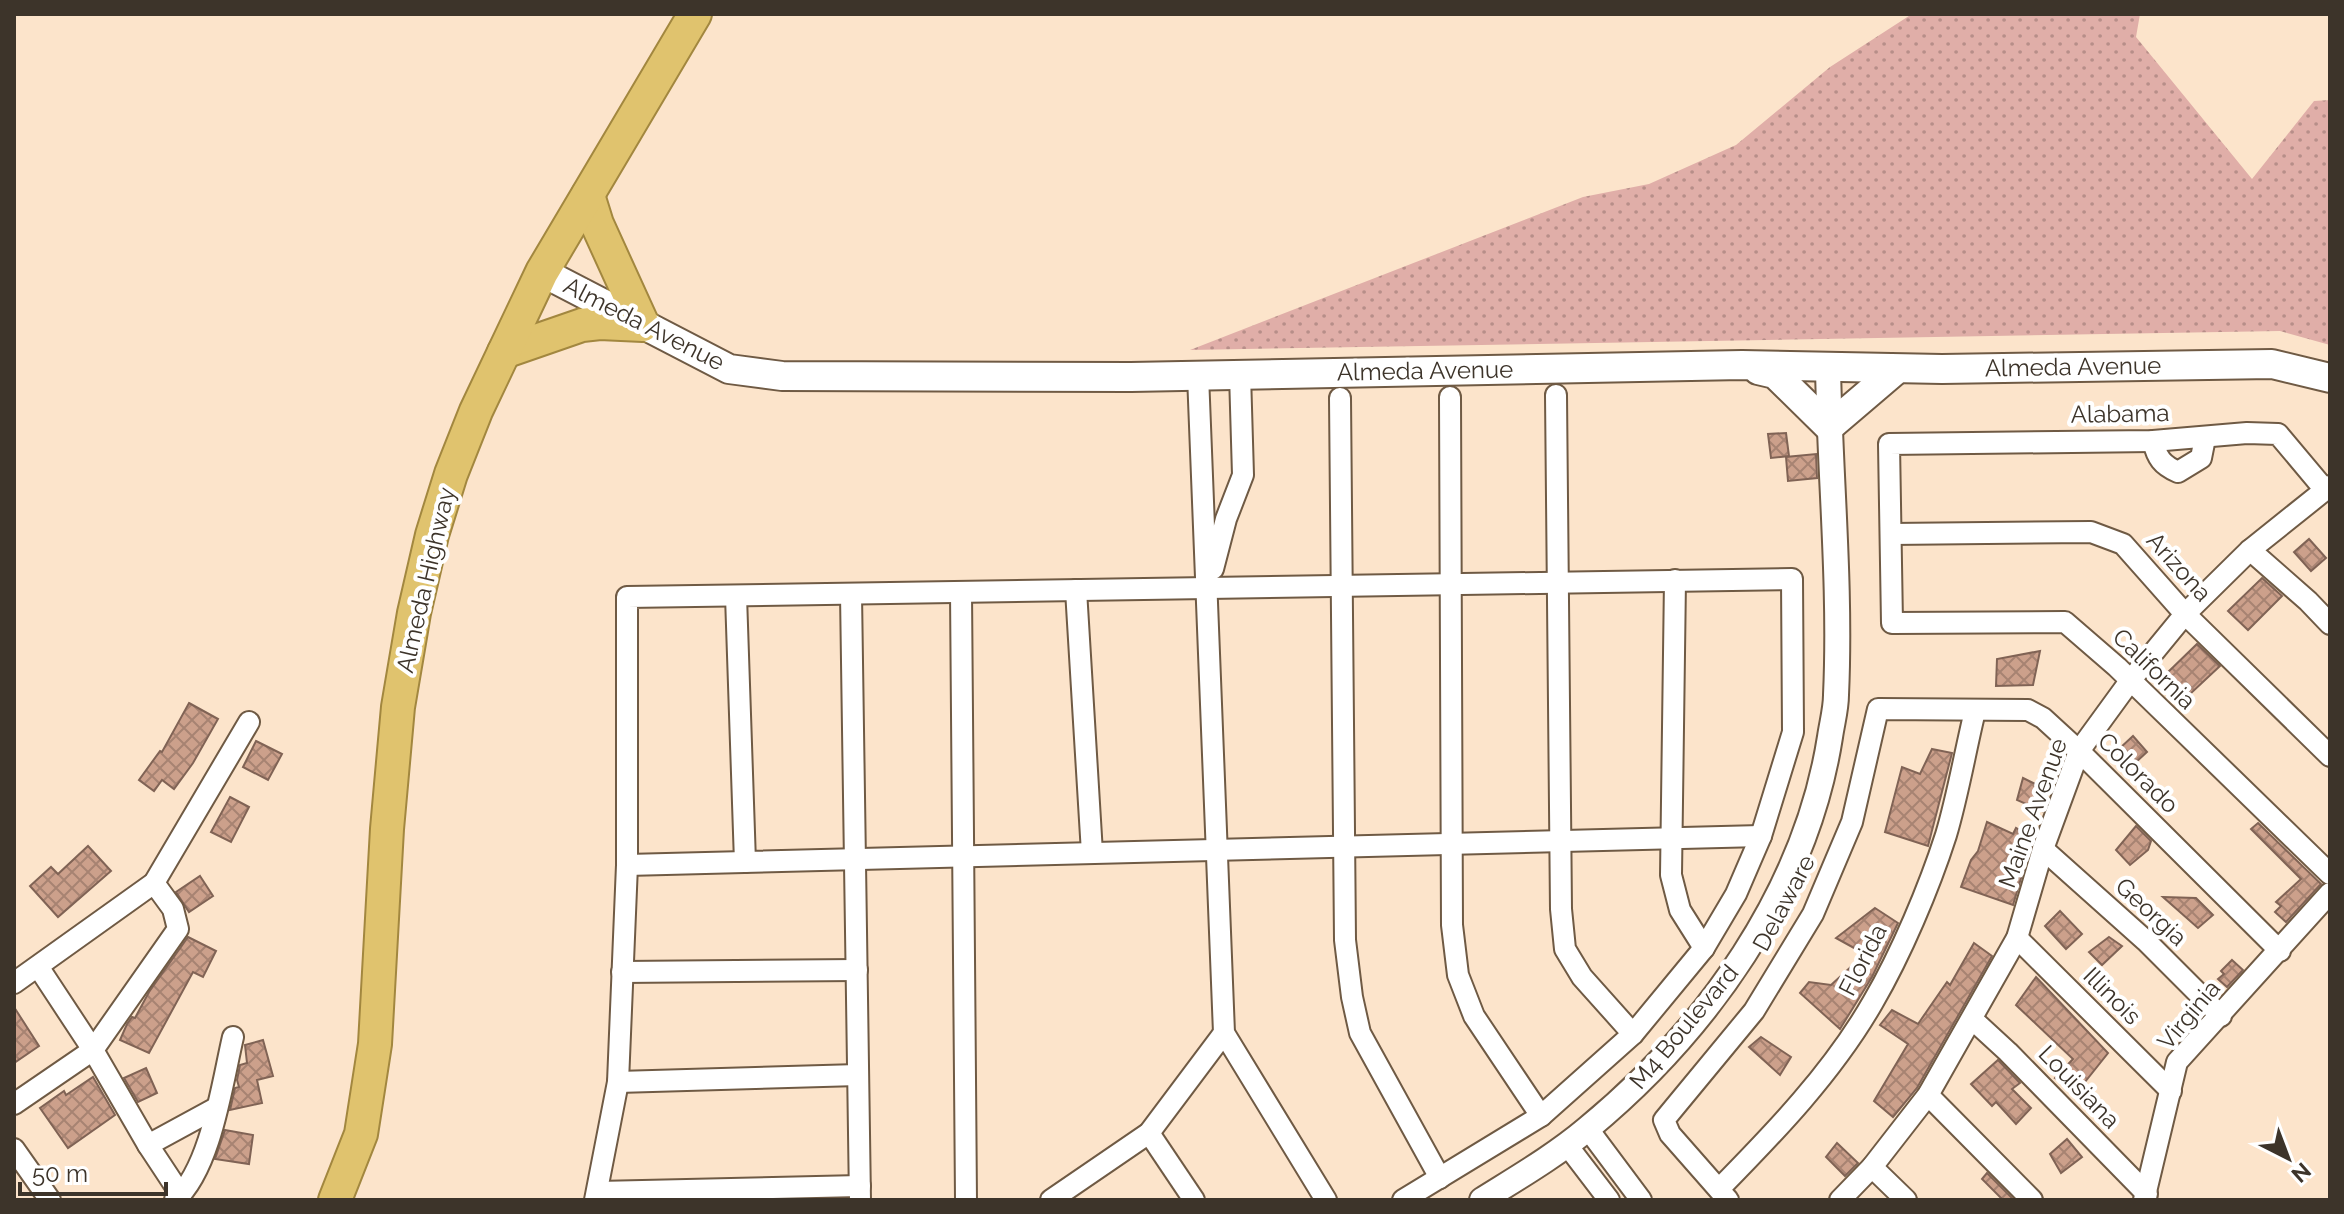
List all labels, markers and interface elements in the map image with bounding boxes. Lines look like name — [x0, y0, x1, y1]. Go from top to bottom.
street label: Almeda Avenue — [559, 271, 729, 377]
street label: Almeda Avenue — [1985, 350, 2161, 383]
street label: Almeda Avenue — [1337, 354, 1513, 387]
street label: Alabama — [2070, 398, 2170, 429]
street label: Almeda Highway — [390, 484, 461, 675]
street label: Arizona — [2141, 526, 2218, 607]
street label: California — [2107, 622, 2202, 715]
street label: Colorado — [2092, 726, 2185, 819]
street label: Maine Avenue — [1992, 734, 2073, 892]
street label: Delaware — [1746, 850, 1821, 956]
street label: Georgia — [2110, 871, 2193, 952]
street label: Florida — [1832, 919, 1893, 1000]
street label: M4 Boulevard — [1623, 959, 1744, 1095]
street label: Illinois — [2078, 961, 2147, 1030]
street label: Virginia — [2151, 974, 2226, 1055]
street label: Louisiana — [2033, 1039, 2126, 1134]
north arrow — [2248, 1118, 2328, 1198]
scale bar — [20, 1146, 166, 1196]
text: N — [2286, 1158, 2316, 1188]
text: 50 m — [32, 1159, 88, 1188]

